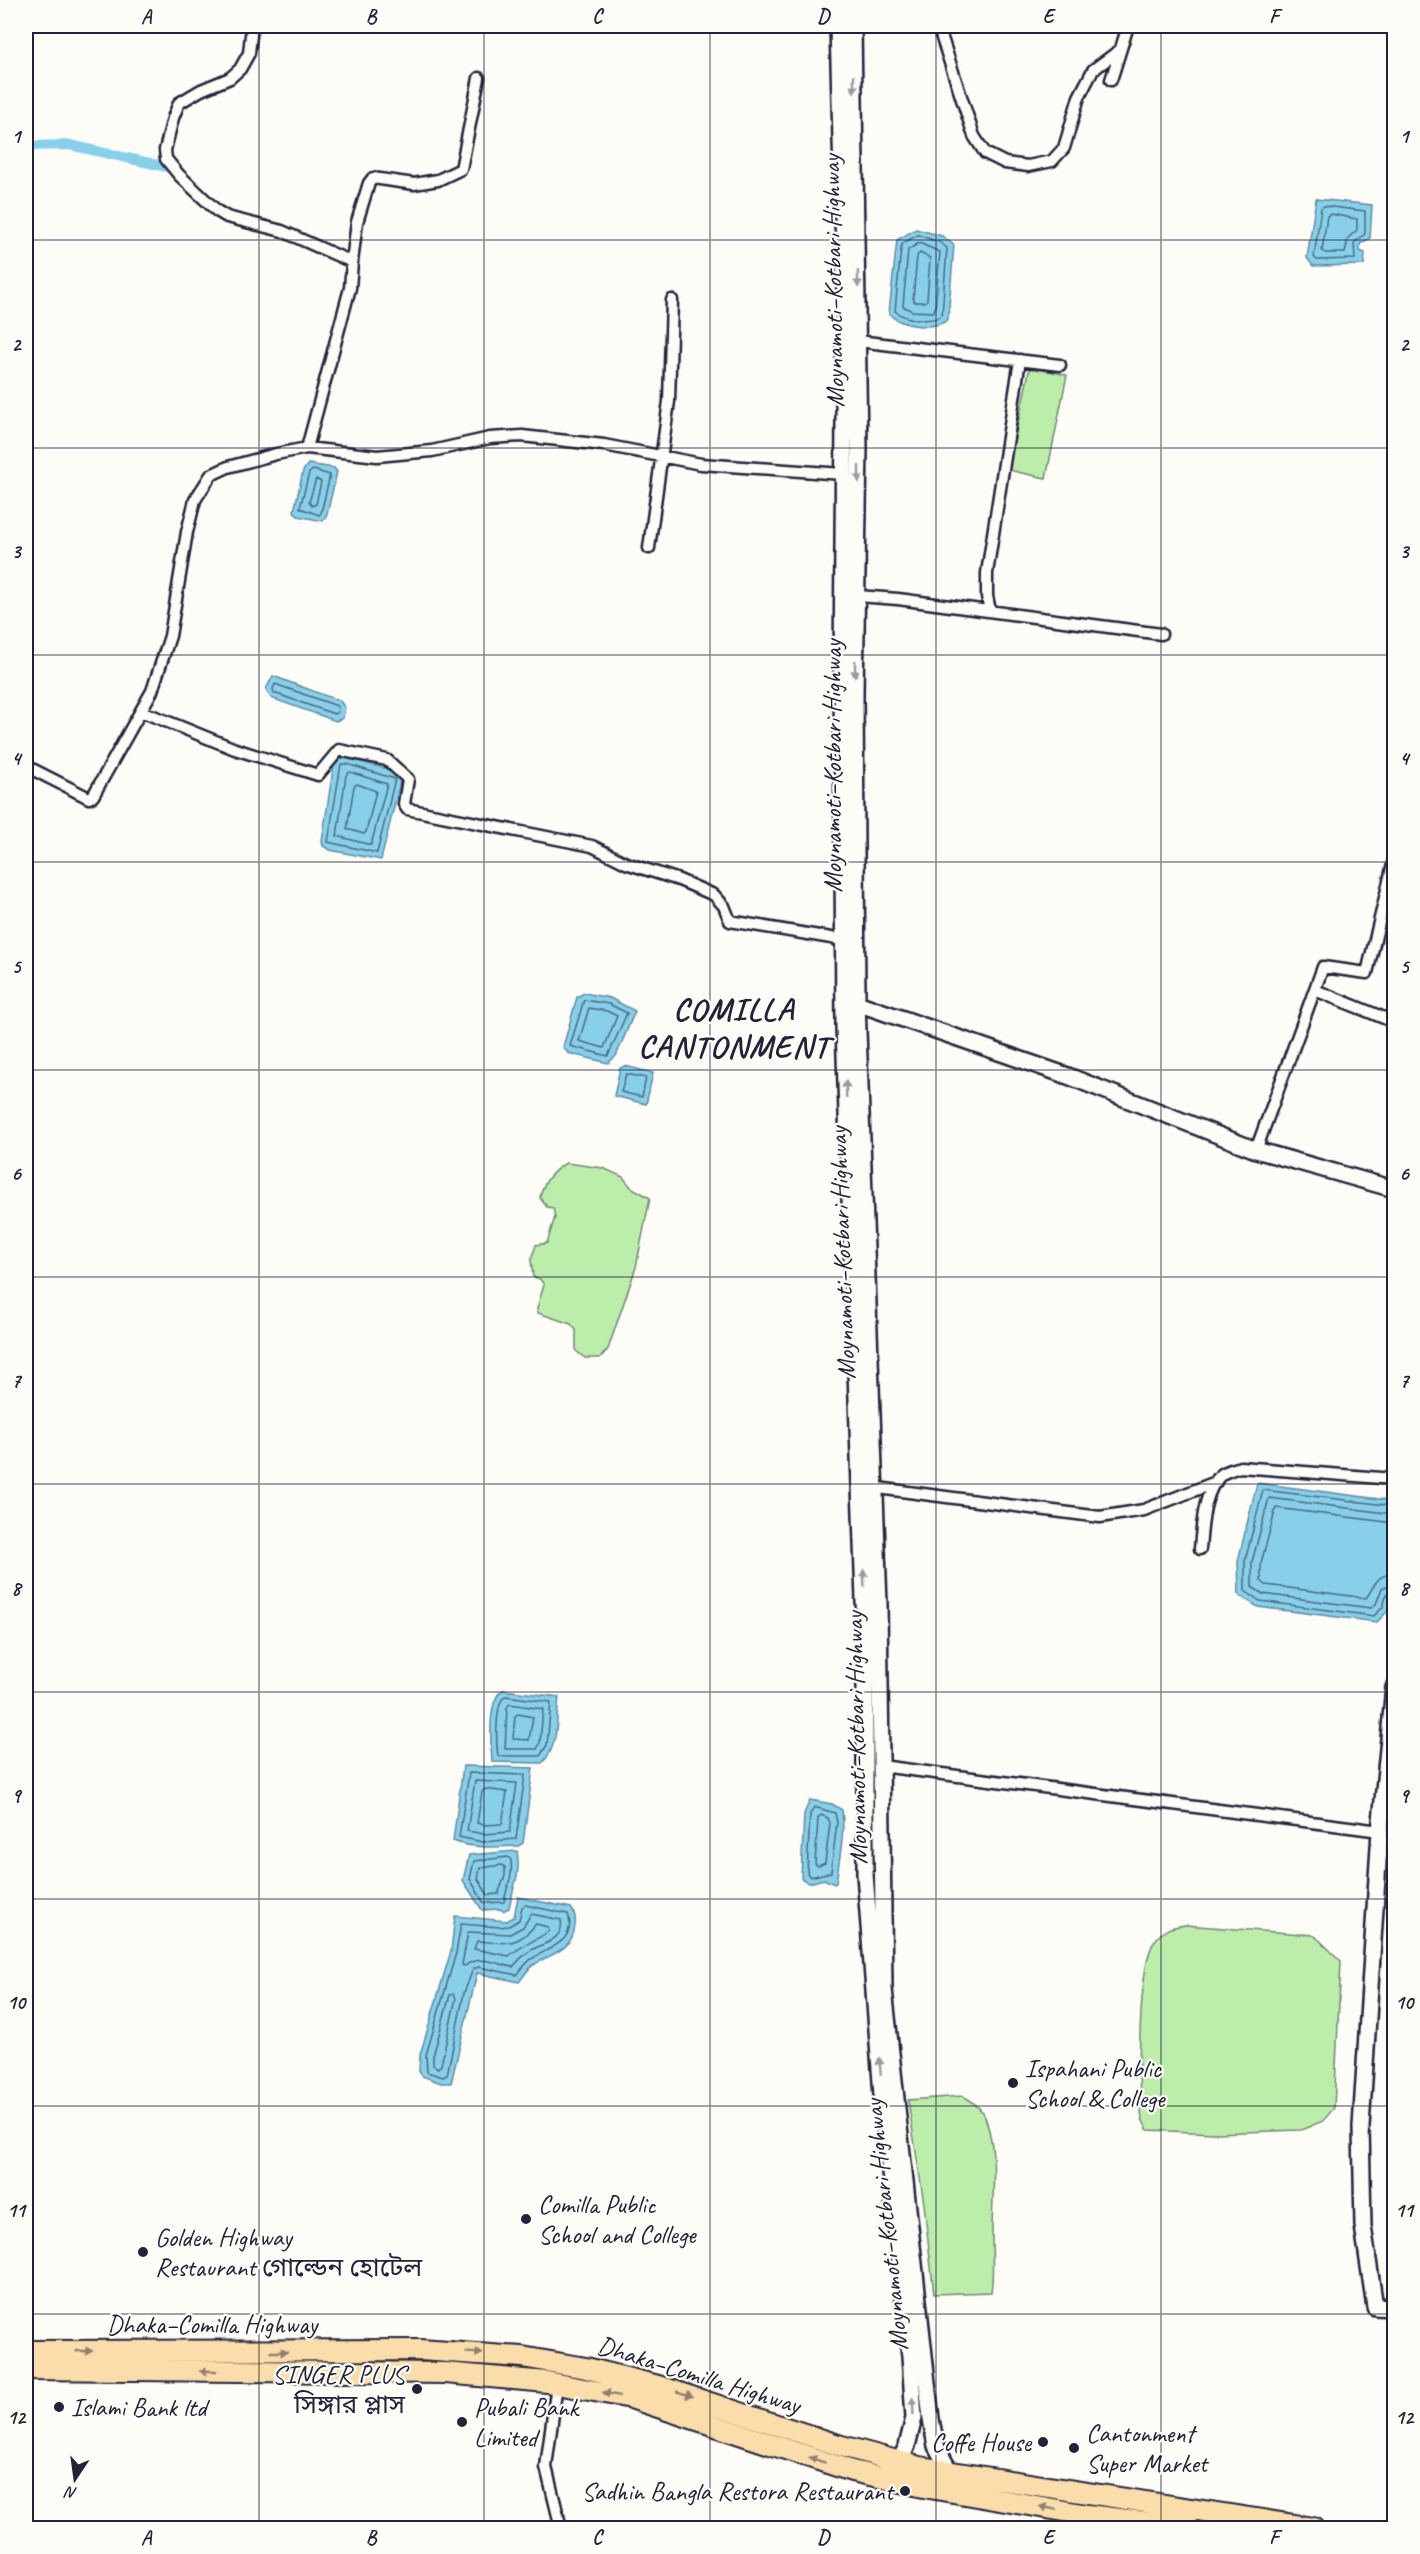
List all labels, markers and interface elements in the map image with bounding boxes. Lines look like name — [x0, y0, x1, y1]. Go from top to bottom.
text: A — [141, 4, 153, 29]
text: B — [366, 4, 378, 29]
text: C — [592, 4, 604, 29]
text: D — [817, 4, 831, 29]
text: E — [1043, 4, 1057, 29]
text: F — [1269, 4, 1283, 29]
one-way arrow — [849, 74, 859, 93]
text: 1 — [12, 124, 23, 149]
text: 1 — [1400, 124, 1411, 149]
street label: Moynamoti–Kotbari Highway — [814, 152, 852, 408]
one-way arrow — [853, 269, 862, 288]
text: 2 — [12, 332, 23, 357]
text: 2 — [1400, 332, 1411, 357]
one-way arrow — [854, 464, 864, 483]
text: 3 — [12, 539, 23, 564]
text: 3 — [1400, 539, 1411, 564]
street label: Moynamoti–Kotbari Highway — [816, 637, 849, 892]
one-way arrow — [850, 659, 860, 678]
text: 4 — [12, 746, 24, 771]
text: 4 — [1400, 746, 1412, 771]
text: 5 — [12, 954, 23, 979]
text: 5 — [1400, 954, 1411, 979]
district label: COMILLA CANTONMENT — [638, 989, 835, 1067]
one-way arrow — [841, 1079, 850, 1098]
street label: Moynamoti–Kotbari Highway — [821, 1124, 863, 1380]
text: 6 — [11, 1161, 22, 1186]
text: 6 — [1399, 1161, 1410, 1186]
text: 7 — [12, 1368, 23, 1393]
text: 7 — [1400, 1368, 1411, 1393]
one-way arrow — [859, 1568, 868, 1587]
text: 8 — [12, 1576, 24, 1601]
text: 8 — [1400, 1576, 1412, 1601]
street label: Moynamoti–Kotbari Highway — [837, 1609, 875, 1865]
text: 9 — [12, 1783, 23, 1808]
text: 9 — [1400, 1783, 1411, 1808]
text: 10 — [7, 1990, 27, 2015]
text: 10 — [1395, 1990, 1415, 2015]
place label: Ispahani Public School & College — [1025, 2052, 1166, 2115]
one-way arrow — [875, 2056, 885, 2075]
marker: Ispahani Public School & College — [1006, 2076, 1020, 2090]
street label: Moynamoti–Kotbari Highway — [856, 2095, 916, 2352]
place label: Comilla Public School and College — [538, 2188, 697, 2251]
text: 11 — [7, 2198, 27, 2223]
text: 11 — [1395, 2198, 1415, 2223]
marker: Comilla Public School and College — [519, 2212, 533, 2226]
place label: Golden Highway Restaurant গোল্ডেন হোটেল — [155, 2221, 423, 2284]
marker: Golden Highway Restaurant গোল্ডেন হোটেল — [136, 2245, 150, 2259]
street label: Dhaka–Comilla Highway — [107, 2308, 319, 2341]
street label: Dhaka–Comilla Highway — [594, 2328, 806, 2422]
one-way arrow — [74, 2346, 93, 2356]
one-way arrow — [269, 2347, 288, 2357]
one-way arrow — [464, 2348, 483, 2358]
place label: SINGER PLUS সিঙ্গার প্লাস — [272, 2358, 410, 2421]
one-way arrow — [198, 2366, 217, 2376]
marker: SINGER PLUS সিঙ্গার প্লাস — [410, 2382, 424, 2396]
one-way arrow — [601, 2389, 620, 2398]
one-way arrow — [676, 2390, 694, 2399]
place label: Islami Bank ltd — [71, 2391, 210, 2424]
place label: Pubali Bank Limited — [474, 2391, 581, 2454]
one-way arrow — [908, 2397, 917, 2416]
marker: Islami Bank ltd — [52, 2400, 66, 2414]
text: 12 — [7, 2405, 27, 2430]
text: 12 — [1395, 2405, 1415, 2430]
marker: Pubali Bank Limited — [455, 2415, 469, 2429]
place label: Cantonment Super Market — [1086, 2417, 1210, 2480]
place label: Coffe House — [931, 2426, 1033, 2459]
marker: Coffe House — [1036, 2435, 1050, 2449]
marker: Cantonment Super Market — [1067, 2441, 1081, 2455]
north arrow — [45, 2449, 105, 2509]
one-way arrow — [808, 2455, 826, 2464]
place label: Sadhin Bangla Restora Restaurant — [581, 2475, 895, 2508]
text: N — [62, 2481, 79, 2503]
marker: Sadhin Bangla Restora Restaurant — [898, 2484, 912, 2498]
one-way arrow — [1039, 2503, 1058, 2512]
text: A — [141, 2525, 153, 2550]
text: B — [366, 2525, 378, 2550]
text: C — [592, 2525, 604, 2550]
text: D — [817, 2525, 831, 2550]
text: E — [1043, 2525, 1057, 2550]
text: F — [1269, 2525, 1283, 2550]

